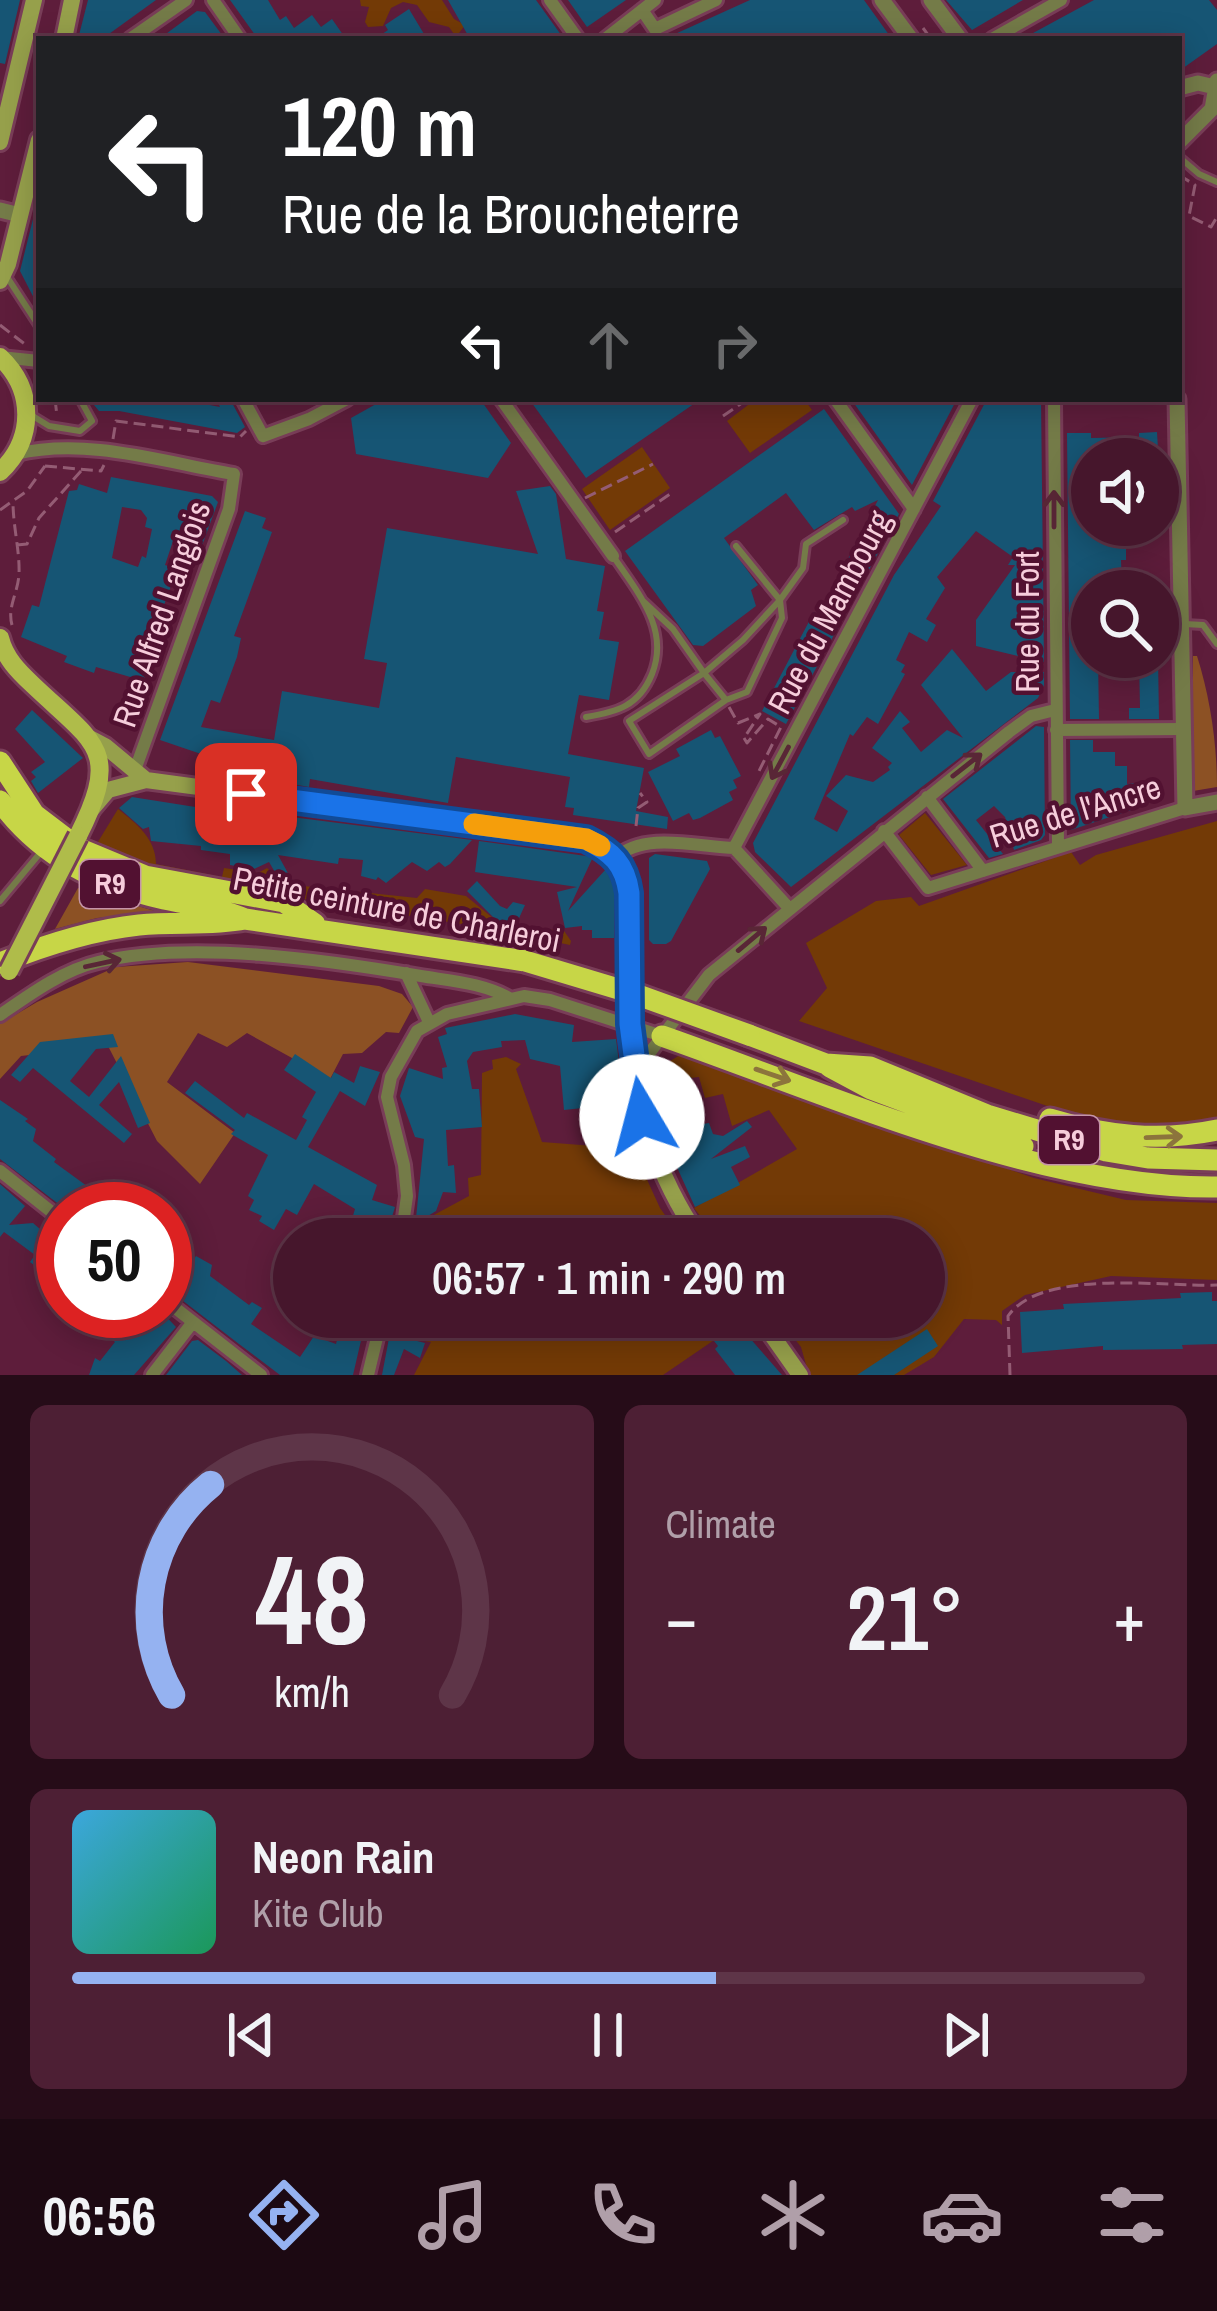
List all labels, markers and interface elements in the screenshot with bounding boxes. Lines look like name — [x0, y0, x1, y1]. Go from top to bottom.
text: 120 m — [282, 69, 477, 182]
icon: left — [84, 84, 240, 240]
text: Rue de la Broucheterre — [282, 177, 740, 250]
icon: left — [450, 312, 516, 378]
icon: ahead — [576, 312, 642, 378]
icon: right — [702, 312, 768, 378]
map controls — [1071, 438, 1179, 678]
button: sound — [1071, 438, 1179, 546]
one-way arrow — [1043, 490, 1065, 529]
street label: Rue Alfred Langlois — [102, 495, 220, 733]
street label: Rue du Mambourg — [757, 503, 901, 721]
street label: Rue du Fort — [1005, 551, 1049, 693]
button: search — [1071, 570, 1179, 678]
pin — [195, 743, 297, 845]
one-way arrow — [768, 744, 791, 780]
one-way arrow — [950, 752, 982, 779]
icon: arrive — [213, 761, 279, 827]
street label: Rue de l'Ancre — [984, 764, 1166, 858]
street label: Petite ceinture de Charleroi — [230, 856, 564, 962]
road number: R9 — [80, 860, 140, 908]
one-way arrow — [736, 926, 767, 954]
one-way arrow — [84, 951, 122, 974]
position arrow — [579, 1054, 705, 1180]
one-way arrow — [753, 1066, 790, 1087]
road number: R9 — [1039, 1116, 1099, 1164]
one-way arrow — [1144, 1125, 1183, 1148]
speed limit sign: 50 — [36, 1182, 192, 1338]
text: 06:57 · 1 min · 290 m — [432, 1247, 786, 1308]
text: Climate — [666, 1498, 776, 1550]
text: 48 — [255, 1515, 369, 1683]
text: 21° — [846, 1557, 964, 1678]
text: − — [666, 1573, 697, 1662]
text: + — [1113, 1573, 1145, 1662]
text: km/h — [274, 1663, 350, 1720]
text: Neon Rain — [252, 1826, 434, 1887]
text: Kite Club — [252, 1887, 384, 1939]
icon: previous — [218, 2002, 284, 2068]
icon: pause — [575, 2002, 641, 2068]
icon: next — [933, 2002, 999, 2068]
icon: directions — [242, 2173, 326, 2257]
icon: music — [411, 2173, 495, 2257]
icon: phone — [581, 2173, 665, 2257]
icon: climate — [751, 2173, 835, 2257]
icon: car — [920, 2173, 1004, 2257]
icon: filters — [1090, 2173, 1174, 2257]
text: 06:56 — [43, 2179, 156, 2252]

